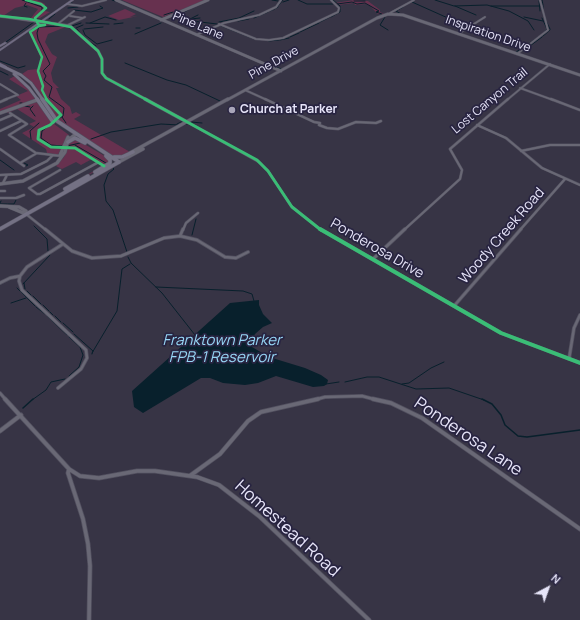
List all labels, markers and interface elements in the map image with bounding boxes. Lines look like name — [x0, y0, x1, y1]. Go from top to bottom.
street label: Pine Lane — [171, 9, 225, 43]
street label: Inspiration Drive — [443, 13, 533, 55]
street label: Pine Drive — [247, 43, 301, 83]
street label: Lost Canyon Trail — [449, 65, 531, 137]
place label: Church at Parker — [240, 103, 337, 117]
marker: Church at Parker — [227, 105, 237, 115]
street label: Woody Creek Road — [456, 185, 548, 287]
street label: Ponderosa Drive — [327, 215, 427, 283]
water label: Franktown Parker FPB-1 Reservoir — [163, 332, 281, 367]
street label: Ponderosa Lane — [410, 393, 526, 481]
street label: Homestead Road — [230, 476, 344, 582]
north arrow — [528, 568, 568, 608]
text: N — [548, 570, 564, 587]

